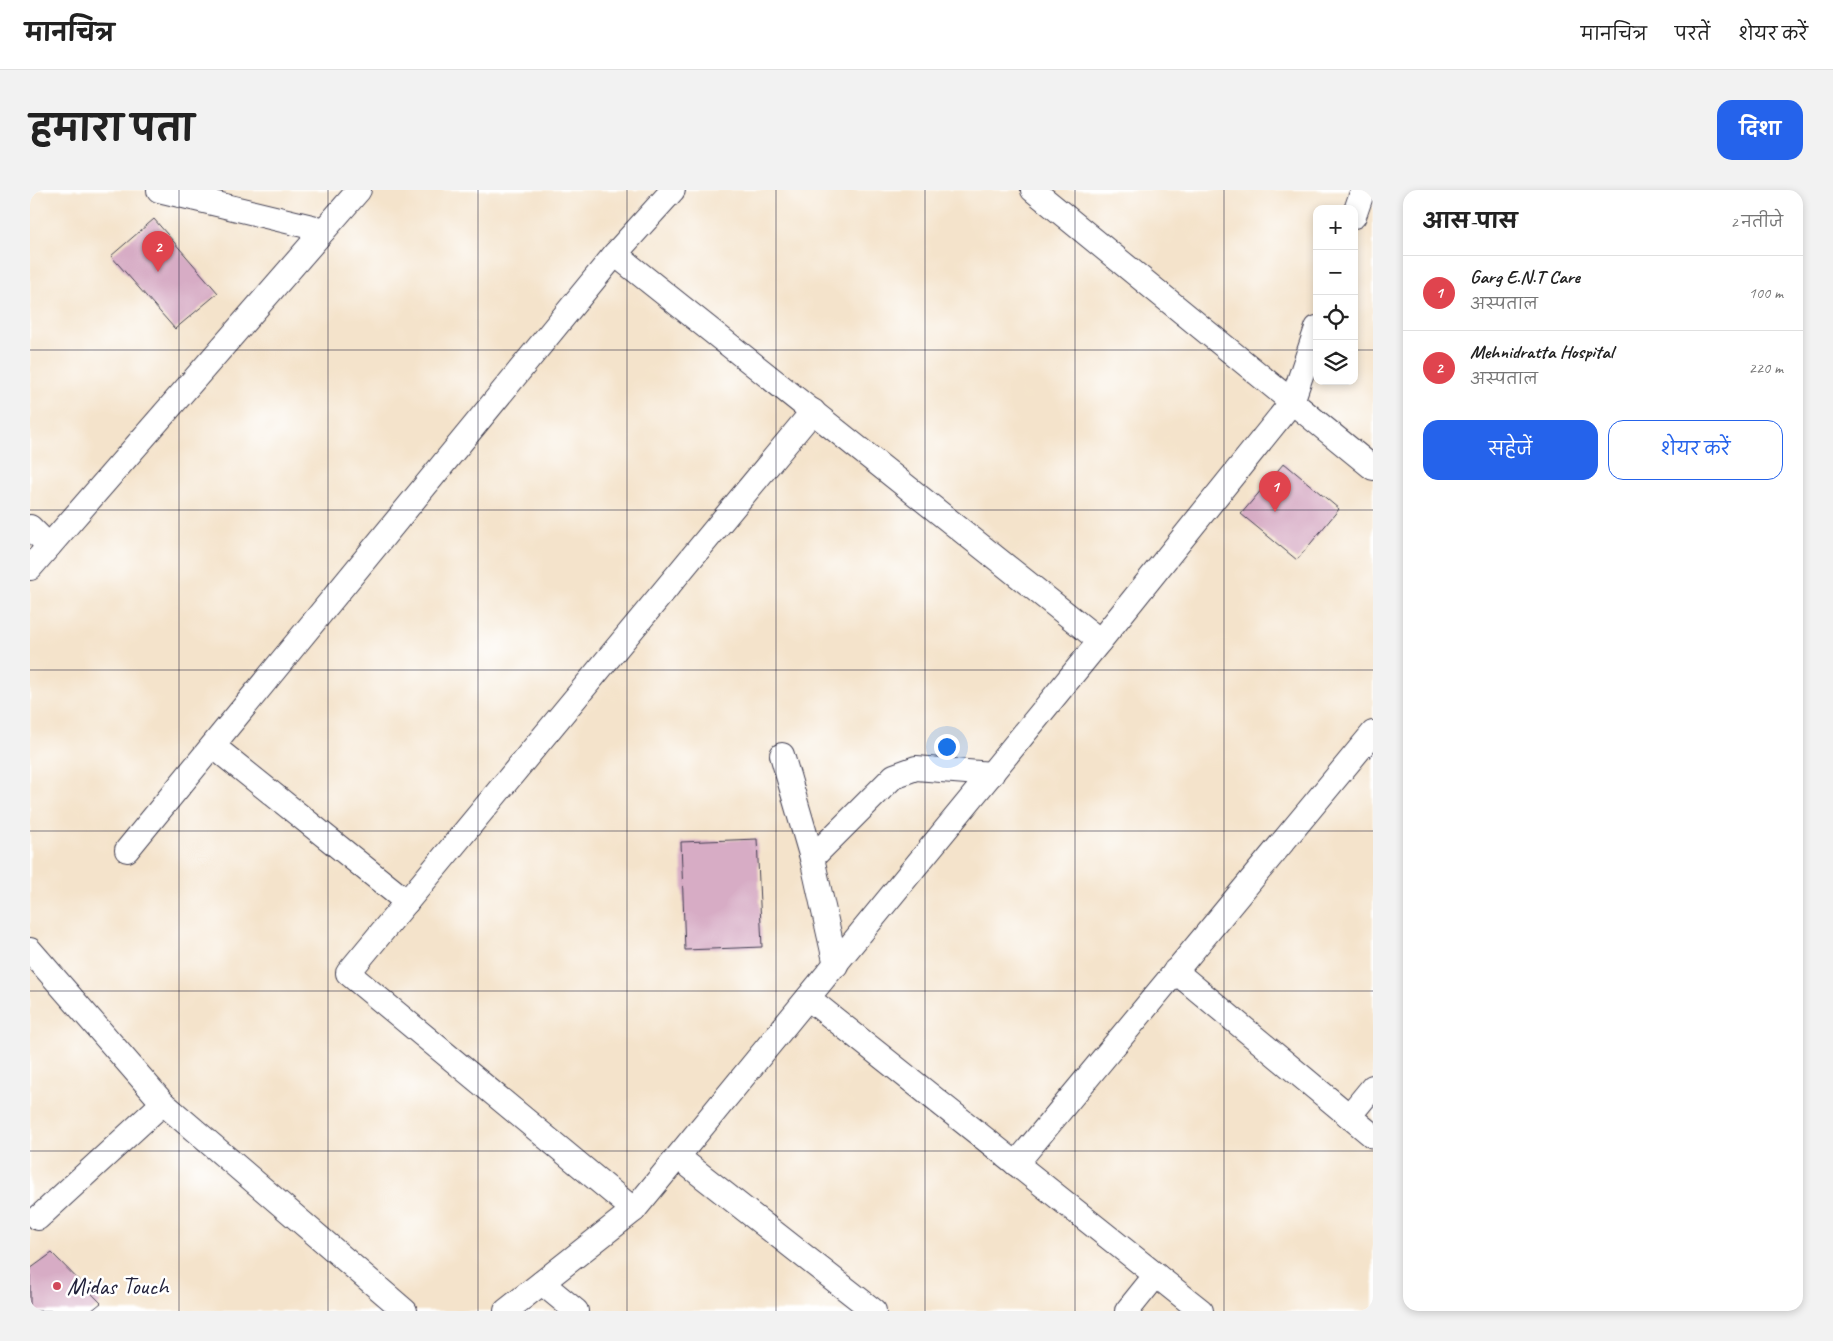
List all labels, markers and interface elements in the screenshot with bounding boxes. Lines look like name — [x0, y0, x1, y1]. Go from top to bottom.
text: मानचित्र — [25, 18, 114, 48]
text: मानचित्र — [1581, 23, 1647, 45]
text: परतें — [1675, 23, 1710, 45]
text: शेयर करें — [1738, 23, 1808, 45]
button: दिशा — [1717, 100, 1803, 160]
text: हमारा पता — [30, 106, 194, 151]
map controls — [1313, 205, 1358, 385]
button: + — [1313, 205, 1358, 250]
text: आस-पास — [1423, 208, 1517, 234]
text: 2 नतीजे — [1730, 212, 1783, 232]
pin: 2 — [142, 231, 174, 272]
button: − — [1313, 250, 1358, 295]
text: Garg E.N.T Care — [1470, 265, 1580, 289]
text: 1 — [1435, 283, 1443, 303]
text: 100 m — [1749, 283, 1783, 303]
text: अस्पताल — [1470, 294, 1538, 314]
button: locate — [1313, 295, 1358, 340]
button: layers — [1313, 340, 1358, 385]
text: Mehnidratta Hospital — [1470, 340, 1613, 364]
text: 2 — [1435, 358, 1443, 378]
text: 220 m — [1749, 358, 1783, 378]
text: अस्पताल — [1470, 369, 1538, 389]
button: सहेजें — [1423, 420, 1598, 480]
button: शेयर करें — [1608, 420, 1783, 480]
pin: 1 — [1259, 471, 1291, 512]
your location — [934, 734, 960, 760]
place label: Midas Touch — [67, 1271, 170, 1301]
marker: Midas Touch — [51, 1280, 63, 1292]

